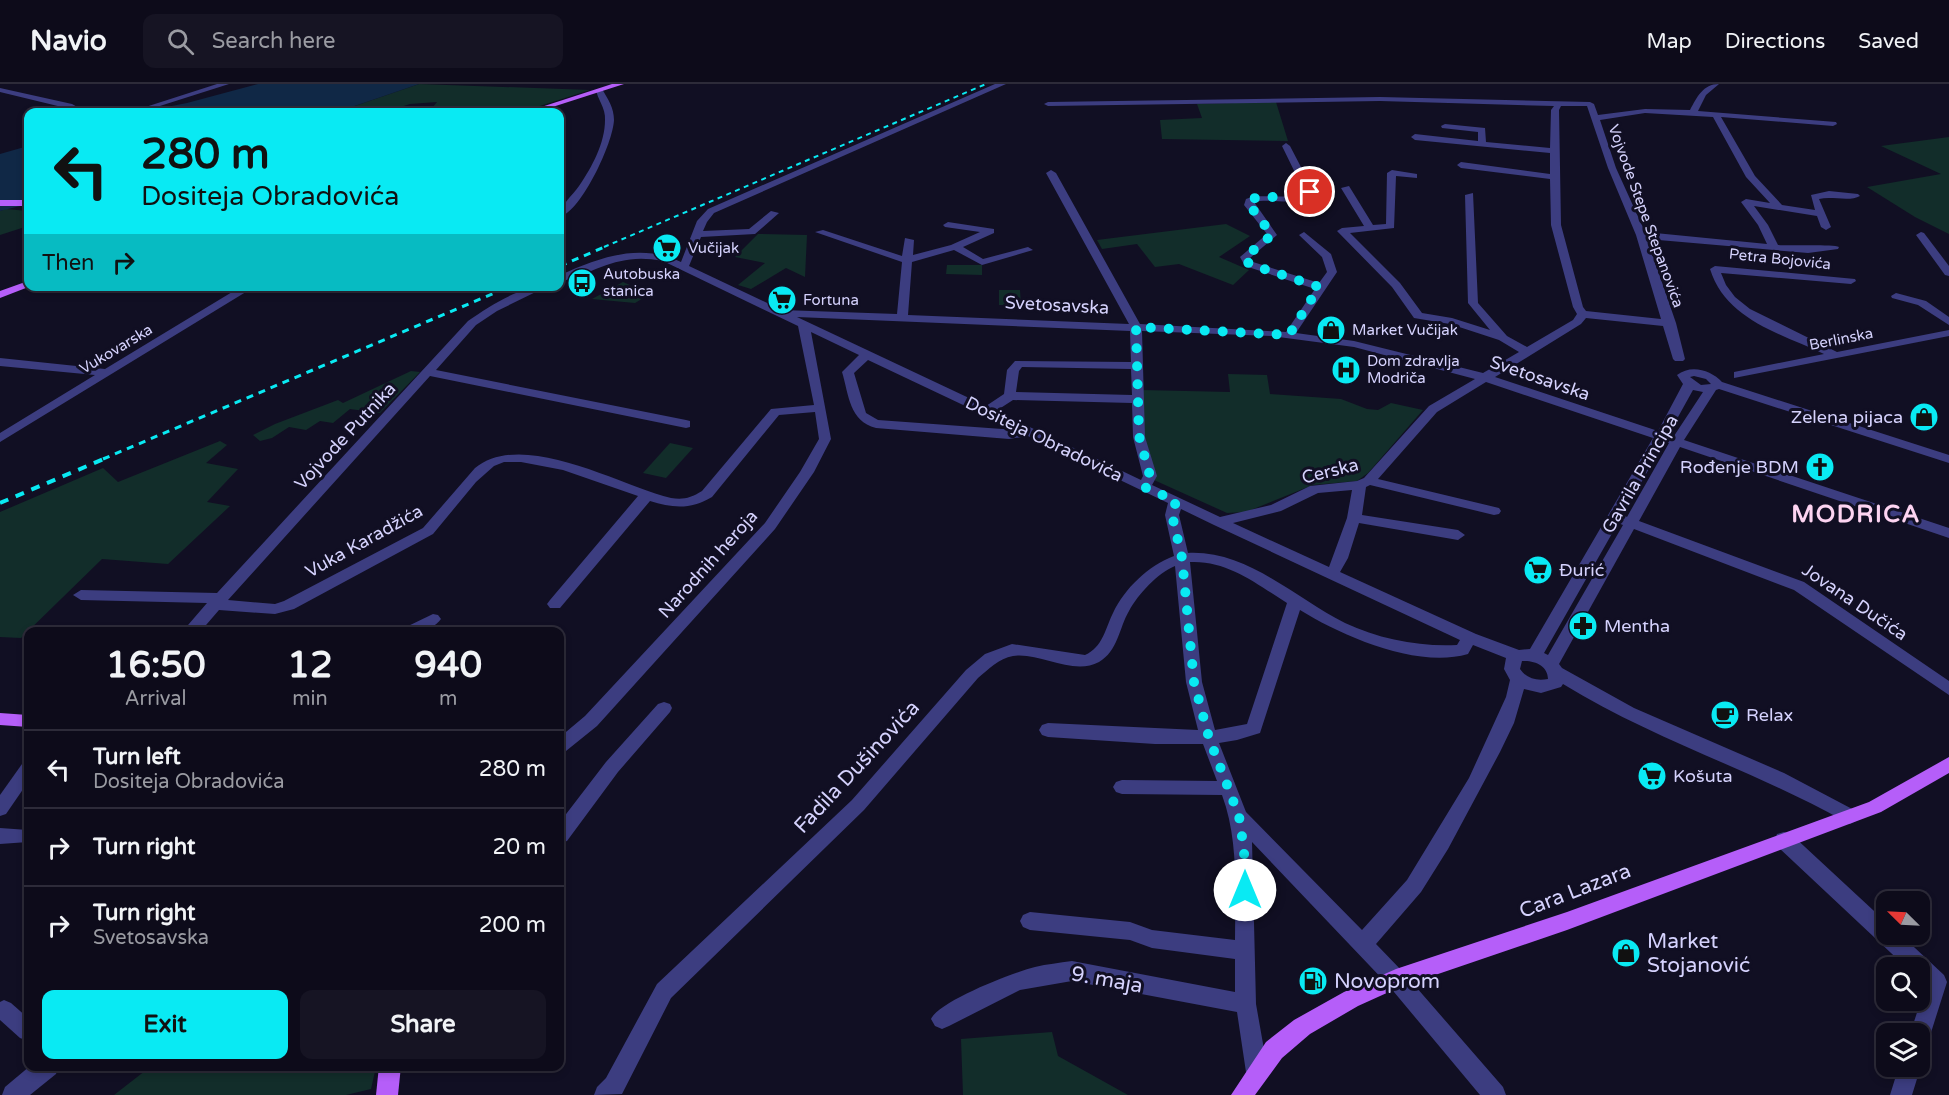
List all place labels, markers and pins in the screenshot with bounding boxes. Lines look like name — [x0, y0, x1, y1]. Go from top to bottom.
pin — [1284, 166, 1335, 217]
supermarket icon: Vučijak — [651, 232, 683, 264]
place label: Vučijak — [688, 239, 739, 257]
place label: Autobuska stanica — [603, 265, 680, 300]
bus stop icon: Autobuska stanica — [566, 267, 598, 299]
supermarket icon: Fortuna — [766, 284, 798, 316]
place label: Fortuna — [803, 291, 859, 309]
shop icon: Market Vučijak — [1315, 314, 1347, 346]
place label: Market Vučijak — [1352, 321, 1458, 339]
place label: Dom zdravlja Modriča — [1367, 352, 1460, 387]
hospital icon: Dom zdravlja Modriča — [1330, 354, 1362, 386]
shop icon: Zelena pijaca — [1908, 401, 1940, 433]
place label: Zelena pijaca — [1791, 406, 1903, 428]
church icon: Rođenje BDM — [1804, 451, 1836, 483]
place label: Rođenje BDM — [1680, 456, 1799, 478]
supermarket icon: Đurić — [1522, 554, 1554, 586]
place label: Đurić — [1559, 559, 1604, 581]
pharmacy icon: Mentha — [1567, 610, 1599, 642]
place label: Mentha — [1604, 615, 1670, 637]
cafe icon: Relax — [1709, 699, 1741, 731]
place label: Relax — [1746, 704, 1793, 726]
supermarket icon: Košuta — [1636, 760, 1668, 792]
place label: Košuta — [1673, 765, 1733, 787]
place label: Market Stojanović — [1647, 929, 1750, 978]
shop icon: Market Stojanović — [1610, 937, 1642, 969]
fuel station icon: Novoprom — [1297, 965, 1329, 997]
place label: Novoprom — [1334, 969, 1440, 994]

